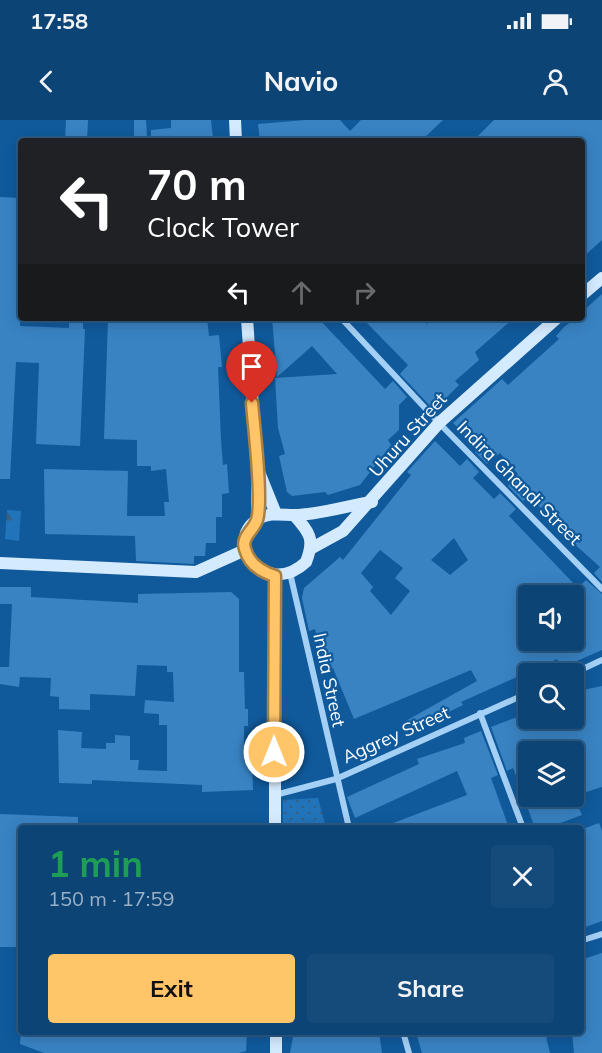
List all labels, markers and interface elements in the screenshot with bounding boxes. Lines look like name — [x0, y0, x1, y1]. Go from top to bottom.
text: 17:58 — [30, 7, 88, 35]
text: Navio — [264, 64, 338, 98]
icon: back — [30, 65, 63, 98]
icon: person — [539, 65, 572, 98]
text: 70 m — [147, 158, 247, 211]
icon: left — [48, 162, 126, 240]
text: Clock Tower — [147, 210, 299, 244]
icon: left — [222, 276, 255, 309]
icon: ahead — [285, 276, 318, 309]
icon: right — [348, 276, 381, 309]
pin — [226, 341, 277, 403]
icon: arrive — [235, 350, 268, 383]
street label: Uhuru Street — [364, 388, 451, 482]
street label: Indira Ghandi Street — [452, 416, 586, 550]
map controls — [518, 585, 584, 807]
button: sound — [518, 585, 584, 651]
street label: India Street — [308, 631, 351, 729]
button: search — [518, 663, 584, 729]
street label: Aggrey Street — [339, 701, 453, 768]
position arrow — [242, 720, 306, 784]
button: layers — [518, 741, 584, 807]
text: 1 min — [48, 841, 143, 886]
button: close — [491, 845, 554, 908]
text: 150 m · 17:59 — [48, 886, 174, 911]
button: Exit — [48, 954, 295, 1023]
button: Share — [307, 954, 554, 1023]

